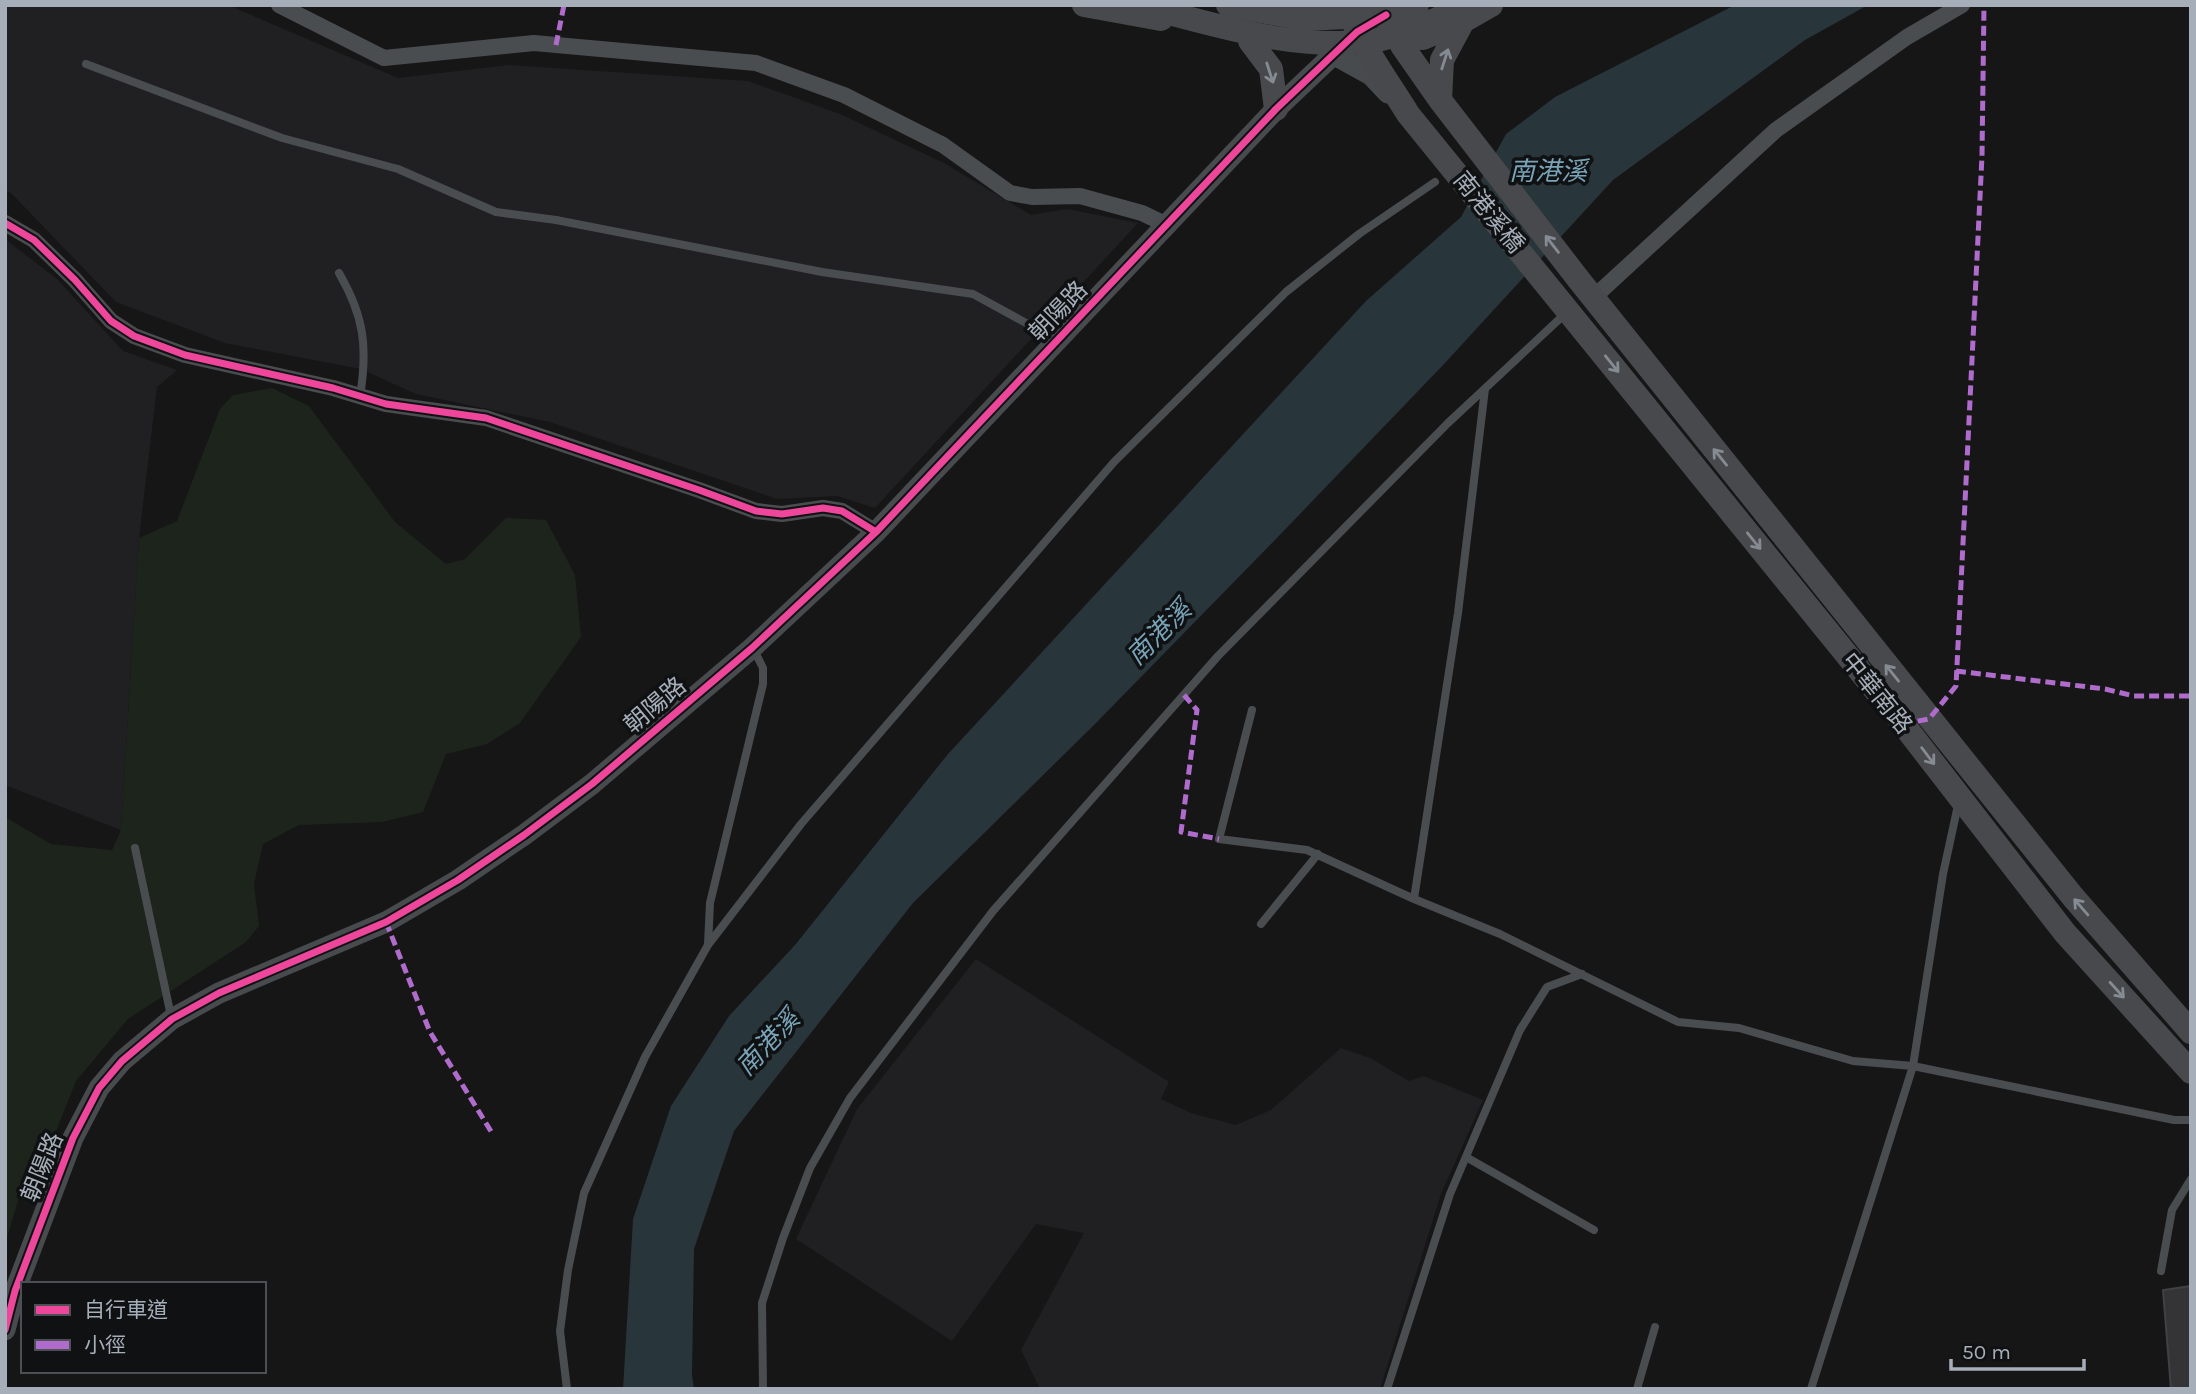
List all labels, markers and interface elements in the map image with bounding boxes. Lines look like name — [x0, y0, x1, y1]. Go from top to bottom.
one-way arrow — [1440, 48, 1453, 70]
one-way arrow — [1264, 62, 1277, 84]
water label: 南港溪 — [1509, 156, 1591, 187]
street label: 南港溪橋 — [1448, 166, 1530, 258]
one-way arrow — [1544, 235, 1559, 254]
street label: 朝陽路 — [1023, 275, 1093, 347]
one-way arrow — [1604, 354, 1620, 372]
one-way arrow — [1712, 448, 1728, 466]
one-way arrow — [1747, 531, 1762, 550]
water label: 南港溪 — [1120, 592, 1200, 672]
street label: 中華南路 — [1836, 647, 1918, 739]
one-way arrow — [1885, 665, 1900, 683]
street label: 朝陽路 — [618, 671, 692, 739]
one-way arrow — [1920, 747, 1935, 765]
one-way arrow — [2073, 898, 2089, 916]
one-way arrow — [2109, 981, 2125, 999]
water label: 南港溪 — [730, 1001, 809, 1082]
street label: 朝陽路 — [16, 1128, 68, 1206]
legend — [21, 1282, 266, 1373]
text: 自行車道 — [84, 1298, 168, 1322]
scale bar — [1951, 1328, 2084, 1372]
text: 小徑 — [84, 1333, 126, 1357]
text: 50 m — [1962, 1340, 2011, 1364]

